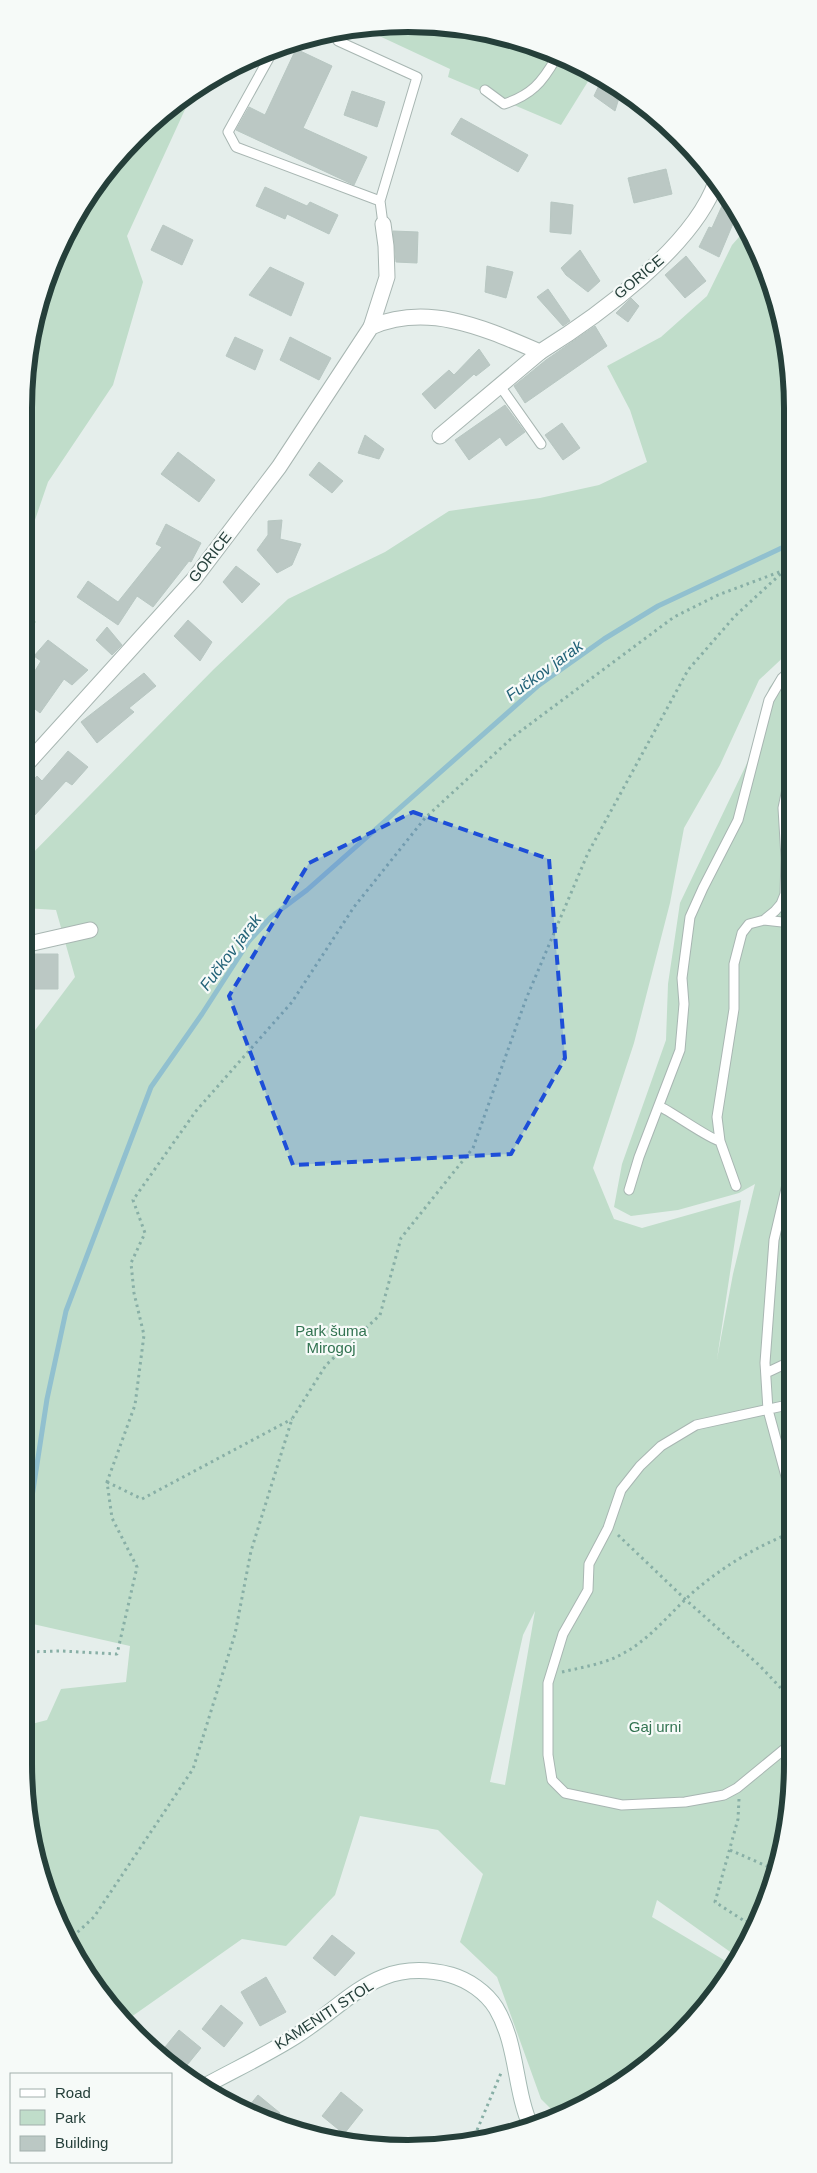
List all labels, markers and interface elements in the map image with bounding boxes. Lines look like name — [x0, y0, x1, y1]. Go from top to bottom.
street label: GORICE — [611, 251, 667, 302]
street label: GORICE — [185, 528, 235, 585]
water label: Fučkov jarak — [503, 636, 587, 704]
water label: Fučkov jarak — [196, 910, 265, 994]
park label: Park šuma Mirogoj — [295, 1322, 367, 1356]
park label: Gaj urni — [629, 1718, 681, 1735]
street label: KAMENITI STOL — [271, 1976, 376, 2053]
legend — [10, 2073, 172, 2163]
text: Road — [55, 2084, 91, 2101]
text: Park — [55, 2109, 86, 2126]
text: Building — [55, 2134, 108, 2151]

